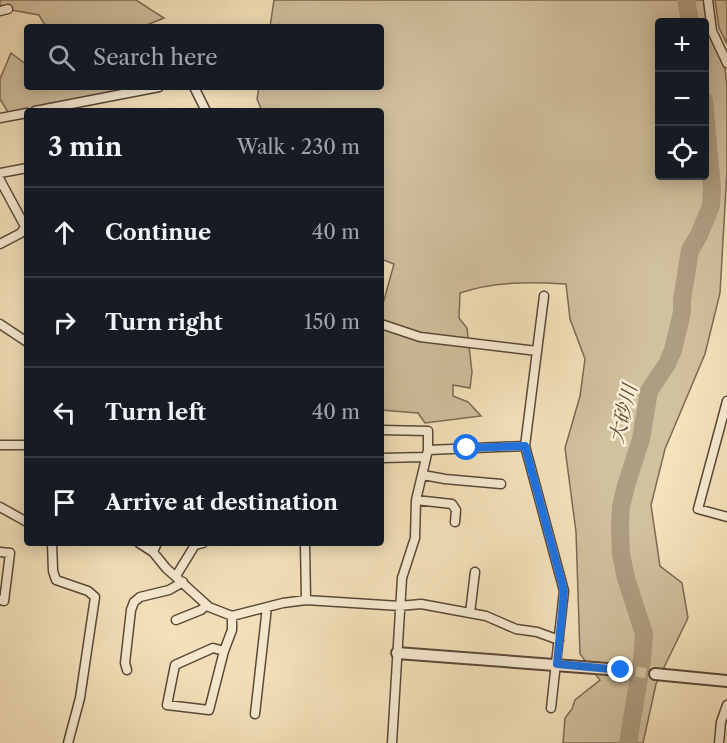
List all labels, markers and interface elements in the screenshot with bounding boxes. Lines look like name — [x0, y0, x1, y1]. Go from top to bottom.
map controls — [655, 18, 709, 180]
button: + — [655, 18, 709, 72]
search box — [24, 24, 384, 90]
icon: search — [45, 41, 78, 74]
text: Search here — [93, 44, 218, 71]
button: − — [655, 72, 709, 126]
button: locate — [655, 126, 709, 180]
text: 3 min — [48, 131, 122, 163]
text: Walk · 230 m — [237, 135, 360, 159]
icon: ahead — [48, 216, 81, 249]
text: Continue — [105, 219, 211, 246]
text: 40 m — [312, 220, 360, 244]
icon: right — [48, 306, 81, 339]
text: Turn right — [105, 309, 223, 336]
text: 150 m — [304, 310, 360, 334]
water label: 大砂川 — [604, 380, 642, 446]
icon: left — [48, 396, 81, 429]
text: Turn left — [105, 399, 206, 426]
text: 40 m — [312, 400, 360, 424]
route start — [453, 434, 479, 460]
icon: arrive — [48, 486, 81, 519]
text: Arrive at destination — [105, 489, 338, 516]
route end — [607, 656, 633, 682]

